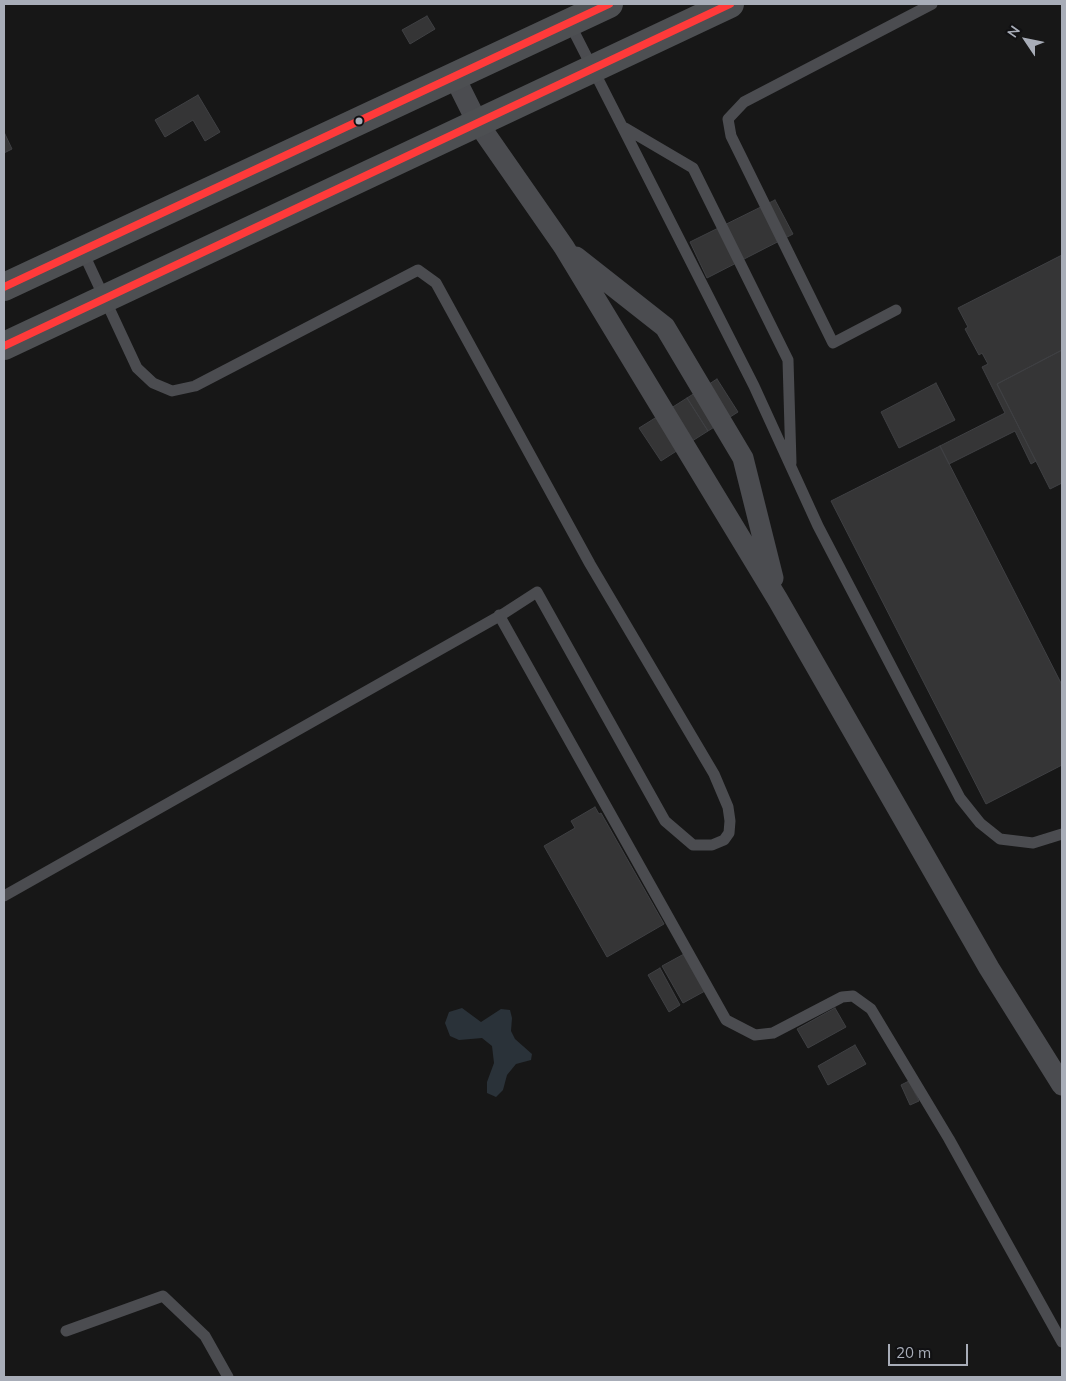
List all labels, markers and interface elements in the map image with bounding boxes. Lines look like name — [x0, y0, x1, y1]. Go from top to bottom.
north arrow — [1001, 15, 1051, 65]
text: N — [1003, 22, 1024, 41]
unlabelled marker — [354, 116, 364, 126]
scale bar — [891, 1334, 971, 1366]
text: 20 m — [896, 1343, 931, 1362]

